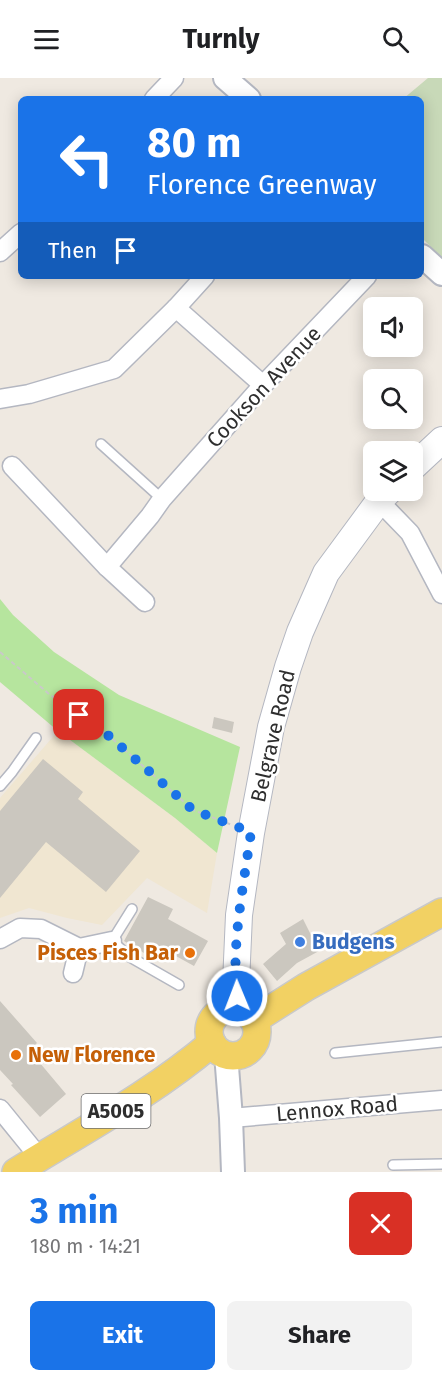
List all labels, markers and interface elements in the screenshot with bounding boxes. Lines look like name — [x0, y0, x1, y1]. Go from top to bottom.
icon: menu — [30, 23, 63, 56]
text: Turnly — [182, 23, 260, 55]
icon: search — [379, 23, 412, 56]
text: 80 m — [147, 118, 241, 168]
icon: left — [48, 120, 126, 198]
text: Florence Greenway — [147, 169, 376, 201]
icon: arrive — [109, 234, 142, 267]
text: Then — [48, 237, 97, 264]
map controls — [363, 297, 423, 501]
button: sound — [363, 297, 423, 357]
street label: Cookson Avenue — [201, 321, 327, 453]
button: search — [363, 369, 423, 429]
button: layers — [363, 441, 423, 501]
street label: Belgrave Road — [245, 667, 301, 805]
pin — [53, 689, 104, 740]
icon: arrive — [62, 698, 95, 731]
place label: Budgens — [312, 929, 395, 955]
marker: Budgens — [293, 935, 307, 949]
place label: Pisces Fish Bar — [37, 940, 179, 966]
marker: Pisces Fish Bar — [183, 946, 197, 960]
position arrow — [205, 964, 269, 1028]
place label: New Florence — [28, 1042, 156, 1068]
marker: New Florence — [9, 1048, 23, 1062]
street label: Lennox Road — [275, 1091, 399, 1127]
road number: A5005 — [82, 1094, 150, 1128]
text: 3 min — [30, 1189, 119, 1233]
button: close — [349, 1192, 412, 1255]
text: 180 m · 14:21 — [30, 1234, 141, 1258]
button: Exit — [30, 1301, 215, 1370]
button: Share — [227, 1301, 412, 1370]

